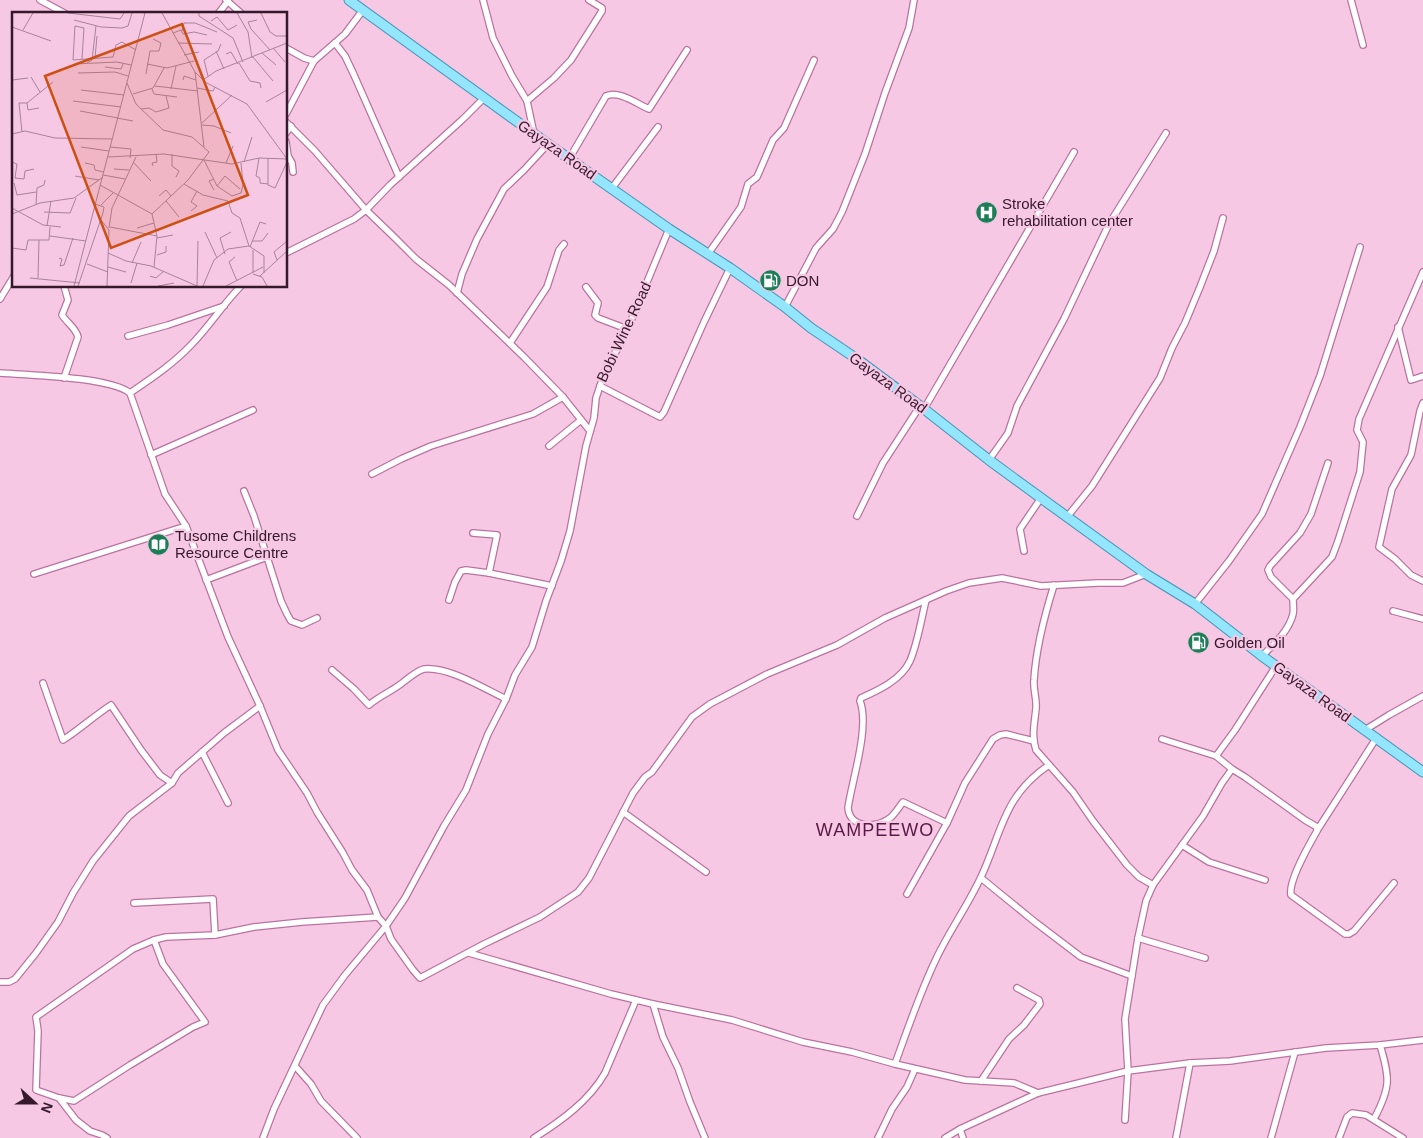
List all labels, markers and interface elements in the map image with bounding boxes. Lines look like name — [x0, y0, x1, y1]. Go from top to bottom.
inset map — [12, 12, 288, 288]
street label: Gayaza Road — [515, 116, 600, 183]
place label: Stroke rehabilitation center — [1002, 195, 1133, 229]
hospital icon: Stroke rehabilitation center — [974, 201, 998, 225]
fuel station icon: DON — [758, 269, 782, 293]
place label: DON — [786, 272, 819, 289]
street label: Bobi Wine Road — [593, 279, 654, 385]
street label: Gayaza Road — [846, 349, 930, 416]
place label: Tusome Childrens Resource Centre — [175, 527, 296, 561]
library icon: Tusome Childrens Resource Centre — [147, 533, 171, 557]
fuel station icon: Golden Oil — [1186, 631, 1210, 655]
place label: Golden Oil — [1214, 634, 1285, 651]
street label: Gayaza Road — [1270, 658, 1354, 725]
district label: WAMPEEWO — [816, 820, 934, 840]
north arrow — [10, 1078, 60, 1128]
text: N — [38, 1100, 56, 1115]

